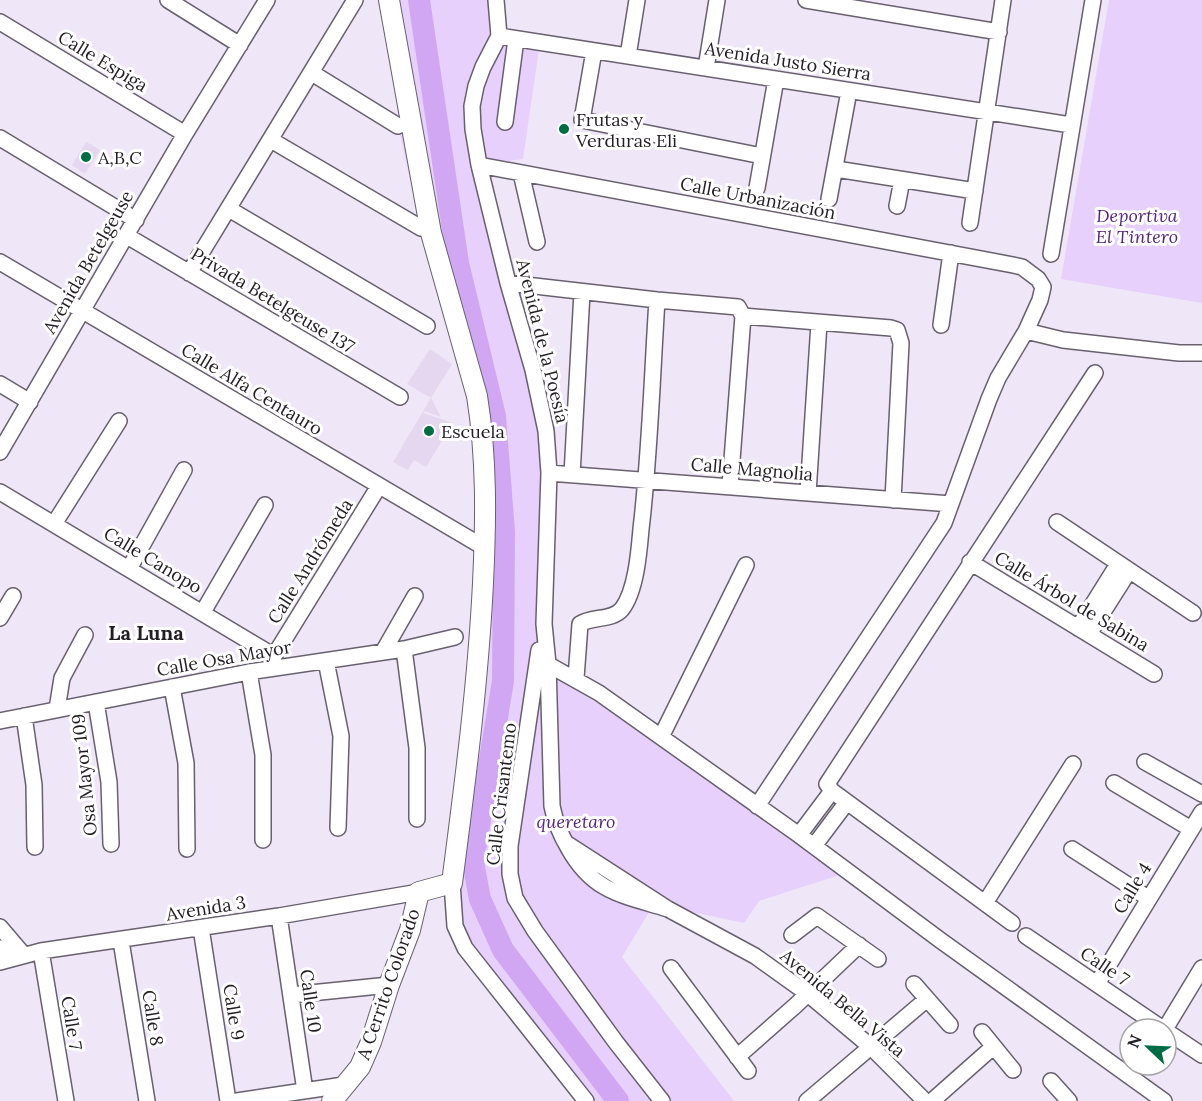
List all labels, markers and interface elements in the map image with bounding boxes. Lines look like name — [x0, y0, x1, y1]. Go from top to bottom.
street label: Calle Espiga — [54, 25, 152, 97]
street label: Avenida Justo Sierra — [702, 36, 873, 86]
place label: Frutas y Verduras Eli — [575, 108, 677, 152]
marker: Frutas y Verduras Eli — [557, 122, 571, 136]
place label: A,B,C — [97, 146, 142, 169]
marker: A,B,C — [79, 150, 93, 164]
street label: Calle Urbanización — [678, 172, 838, 224]
street label: Avenida Betelgeuse — [37, 186, 138, 338]
park label: Deportiva El Tintero — [1096, 204, 1178, 248]
street label: Privada Betelgeuse 137 — [187, 242, 359, 358]
street label: Avenida de la Poesía — [511, 256, 575, 425]
street label: Calle Alfa Centauro — [177, 338, 327, 440]
place label: Escuela — [441, 420, 505, 443]
marker: Escuela — [422, 424, 436, 438]
street label: Calle Magnolia — [690, 452, 814, 486]
street label: Calle Andrómeda — [262, 494, 358, 628]
street label: Calle Canopo — [100, 522, 206, 598]
street label: Calle Árbol de Sabina — [991, 546, 1153, 656]
district label: La Luna — [108, 620, 184, 645]
street label: Calle Osa Mayor — [155, 635, 293, 681]
street label: Osa Mayor 109 — [66, 713, 102, 837]
street label: Calle Crisantemo — [481, 721, 521, 867]
park label: queretaro — [537, 810, 615, 833]
street label: Calle 4 — [1108, 858, 1156, 918]
street label: Avenida 3 — [163, 890, 248, 926]
street label: A Cerrito Colorado — [351, 905, 425, 1064]
street label: Calle 7 — [1076, 941, 1134, 991]
street label: Avenida Bella Vista — [775, 943, 910, 1062]
street label: Calle 10 — [295, 968, 327, 1034]
street label: Calle 9 — [218, 982, 250, 1042]
street label: Calle 8 — [137, 988, 169, 1048]
street label: Calle 7 — [56, 994, 88, 1052]
north arrow — [1118, 1017, 1178, 1077]
text: N — [1123, 1032, 1146, 1051]

